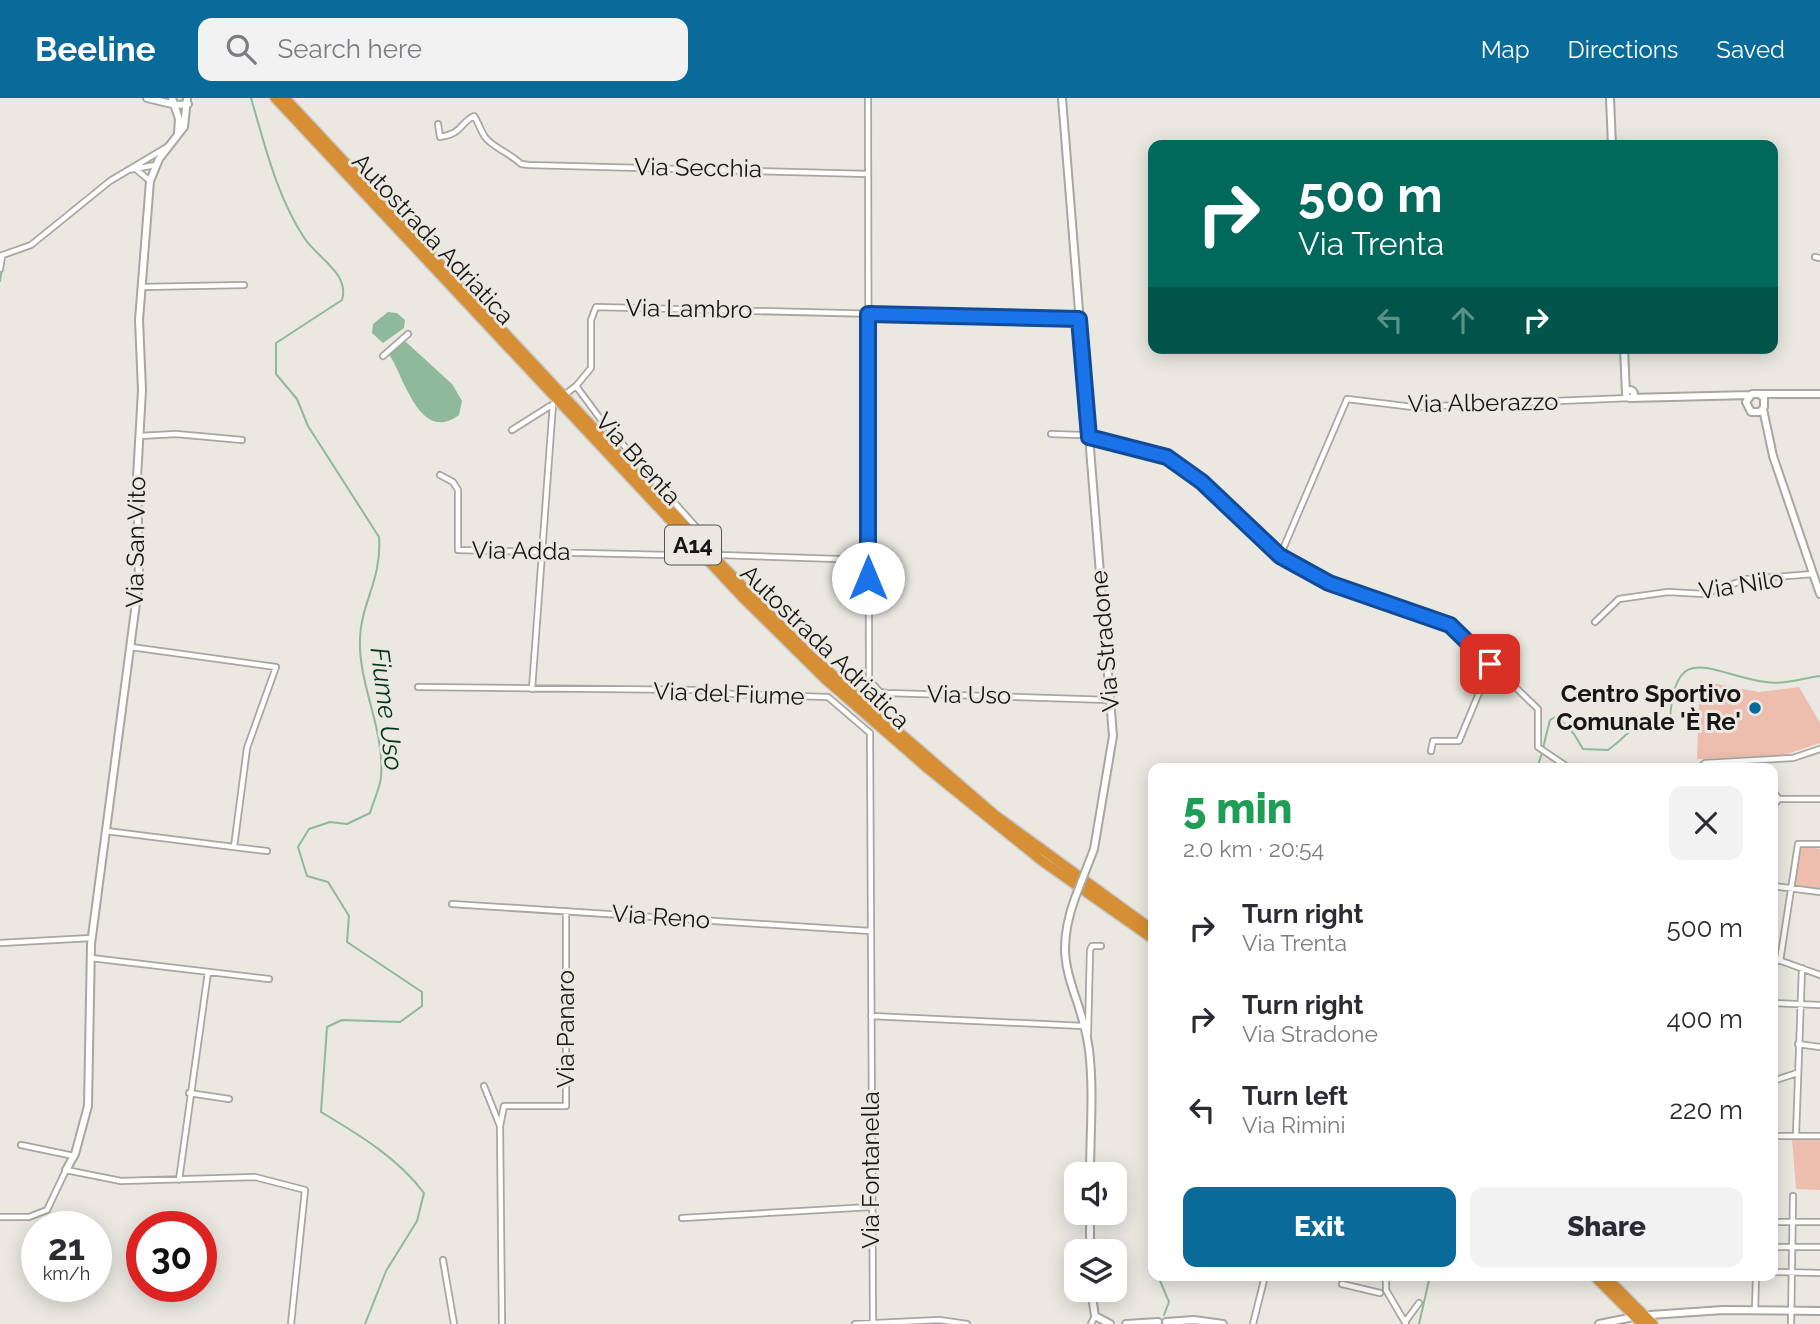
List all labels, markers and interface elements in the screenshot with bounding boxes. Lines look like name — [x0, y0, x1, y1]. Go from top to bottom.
search box — [198, 18, 688, 81]
text: Beeline — [35, 30, 156, 69]
icon: search — [222, 30, 260, 68]
text: Search here — [278, 34, 422, 64]
text: Map — [1481, 35, 1530, 64]
text: Directions — [1568, 35, 1678, 64]
text: Saved — [1716, 35, 1785, 64]
street label: Autostrada Adriatica — [346, 147, 520, 330]
street label: Via Secchia — [634, 152, 762, 183]
text: 500 m — [1298, 166, 1443, 223]
icon: right — [1183, 168, 1274, 259]
text: Via Trenta — [1298, 225, 1444, 262]
street label: Via Lambro — [625, 293, 753, 324]
icon: left — [1371, 301, 1409, 339]
icon: ahead — [1444, 301, 1482, 339]
icon: right — [1517, 301, 1555, 339]
street label: Via Alberazzo — [1407, 387, 1559, 418]
street label: Via Brenta — [590, 407, 687, 511]
street label: Via San Vito — [120, 476, 151, 608]
road number: A14 — [665, 526, 721, 564]
street label: Via Adda — [471, 535, 571, 566]
position arrow — [831, 541, 905, 615]
street label: Autostrada Adriatica — [735, 558, 916, 735]
street label: Via Nilo — [1697, 564, 1785, 605]
street label: Via Stradone — [1084, 569, 1125, 713]
pin — [1460, 634, 1520, 694]
icon: arrive — [1471, 645, 1509, 683]
water label: Fiume Uso — [365, 646, 409, 772]
street label: Via del Fiume — [653, 676, 805, 711]
street label: Via Uso — [927, 679, 1011, 710]
place label: Centro Sportivo Comunale 'È Re' — [1556, 679, 1741, 736]
marker: Centro Sportivo Comunale 'È Re' — [1747, 700, 1763, 716]
text: 5 min — [1183, 784, 1293, 833]
button: close — [1669, 786, 1743, 860]
text: 2.0 km · 20:54 — [1183, 835, 1324, 862]
street label: Via Reno — [611, 899, 711, 934]
text: Turn right — [1242, 899, 1363, 929]
icon: right — [1183, 909, 1221, 947]
text: 500 m — [1666, 913, 1743, 943]
text: Via Trenta — [1242, 929, 1347, 956]
street label: Via Panaro — [551, 970, 580, 1088]
text: Turn right — [1242, 990, 1363, 1020]
icon: right — [1183, 1000, 1221, 1038]
text: 400 m — [1666, 1004, 1743, 1034]
text: Via Stradone — [1242, 1020, 1378, 1047]
text: Turn left — [1242, 1081, 1348, 1111]
street label: Via Fontanella — [856, 1091, 885, 1249]
icon: left — [1183, 1091, 1221, 1129]
text: 220 m — [1669, 1095, 1743, 1125]
text: Via Rimini — [1242, 1111, 1346, 1138]
map controls — [1064, 1162, 1127, 1302]
button: sound — [1064, 1162, 1127, 1225]
button: Exit — [1183, 1187, 1456, 1267]
button: Share — [1470, 1187, 1743, 1267]
speed limit sign: 30 — [126, 1211, 217, 1302]
text: 21 — [48, 1227, 85, 1268]
button: layers — [1064, 1239, 1127, 1302]
text: km/h — [43, 1263, 90, 1284]

